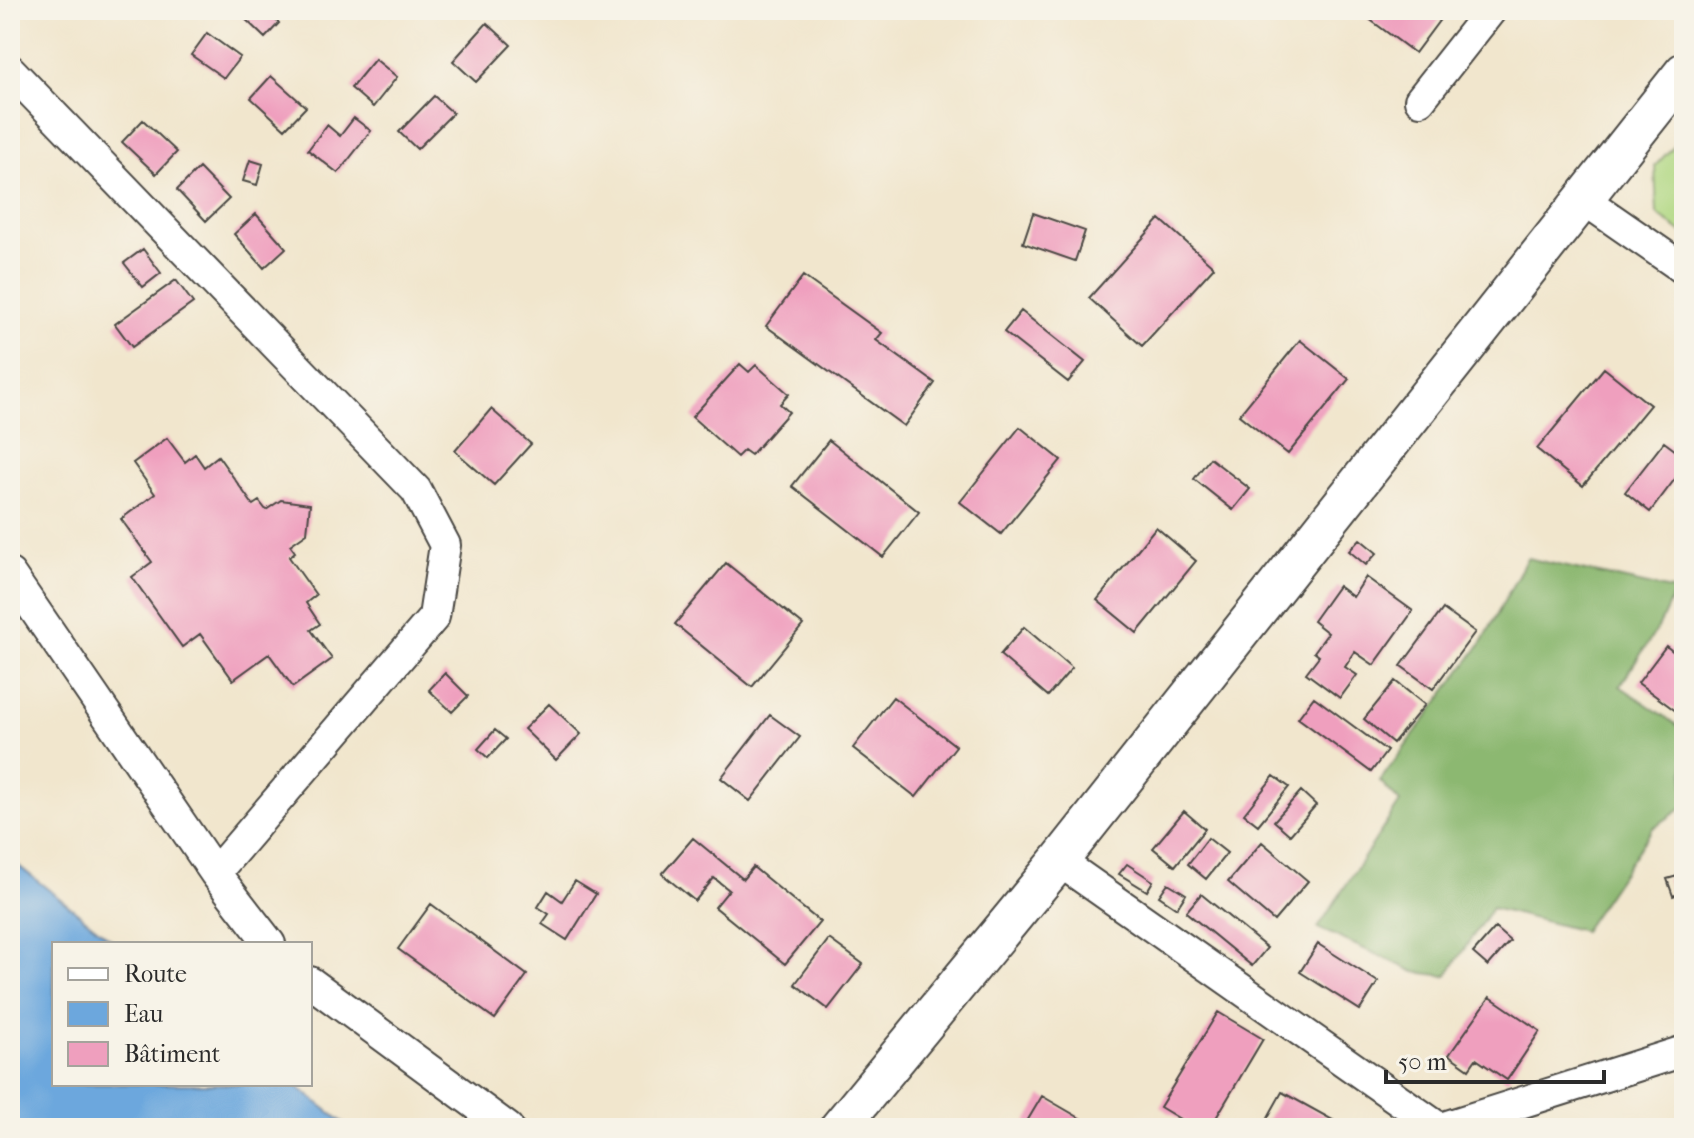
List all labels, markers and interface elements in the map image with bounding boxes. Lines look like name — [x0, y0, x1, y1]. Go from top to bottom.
legend — [52, 942, 312, 1086]
text: Route — [124, 960, 187, 988]
text: Eau — [124, 1000, 164, 1028]
scale bar — [1386, 1034, 1604, 1084]
text: Bâtiment — [124, 1040, 221, 1068]
text: 50 m — [1398, 1048, 1447, 1076]

